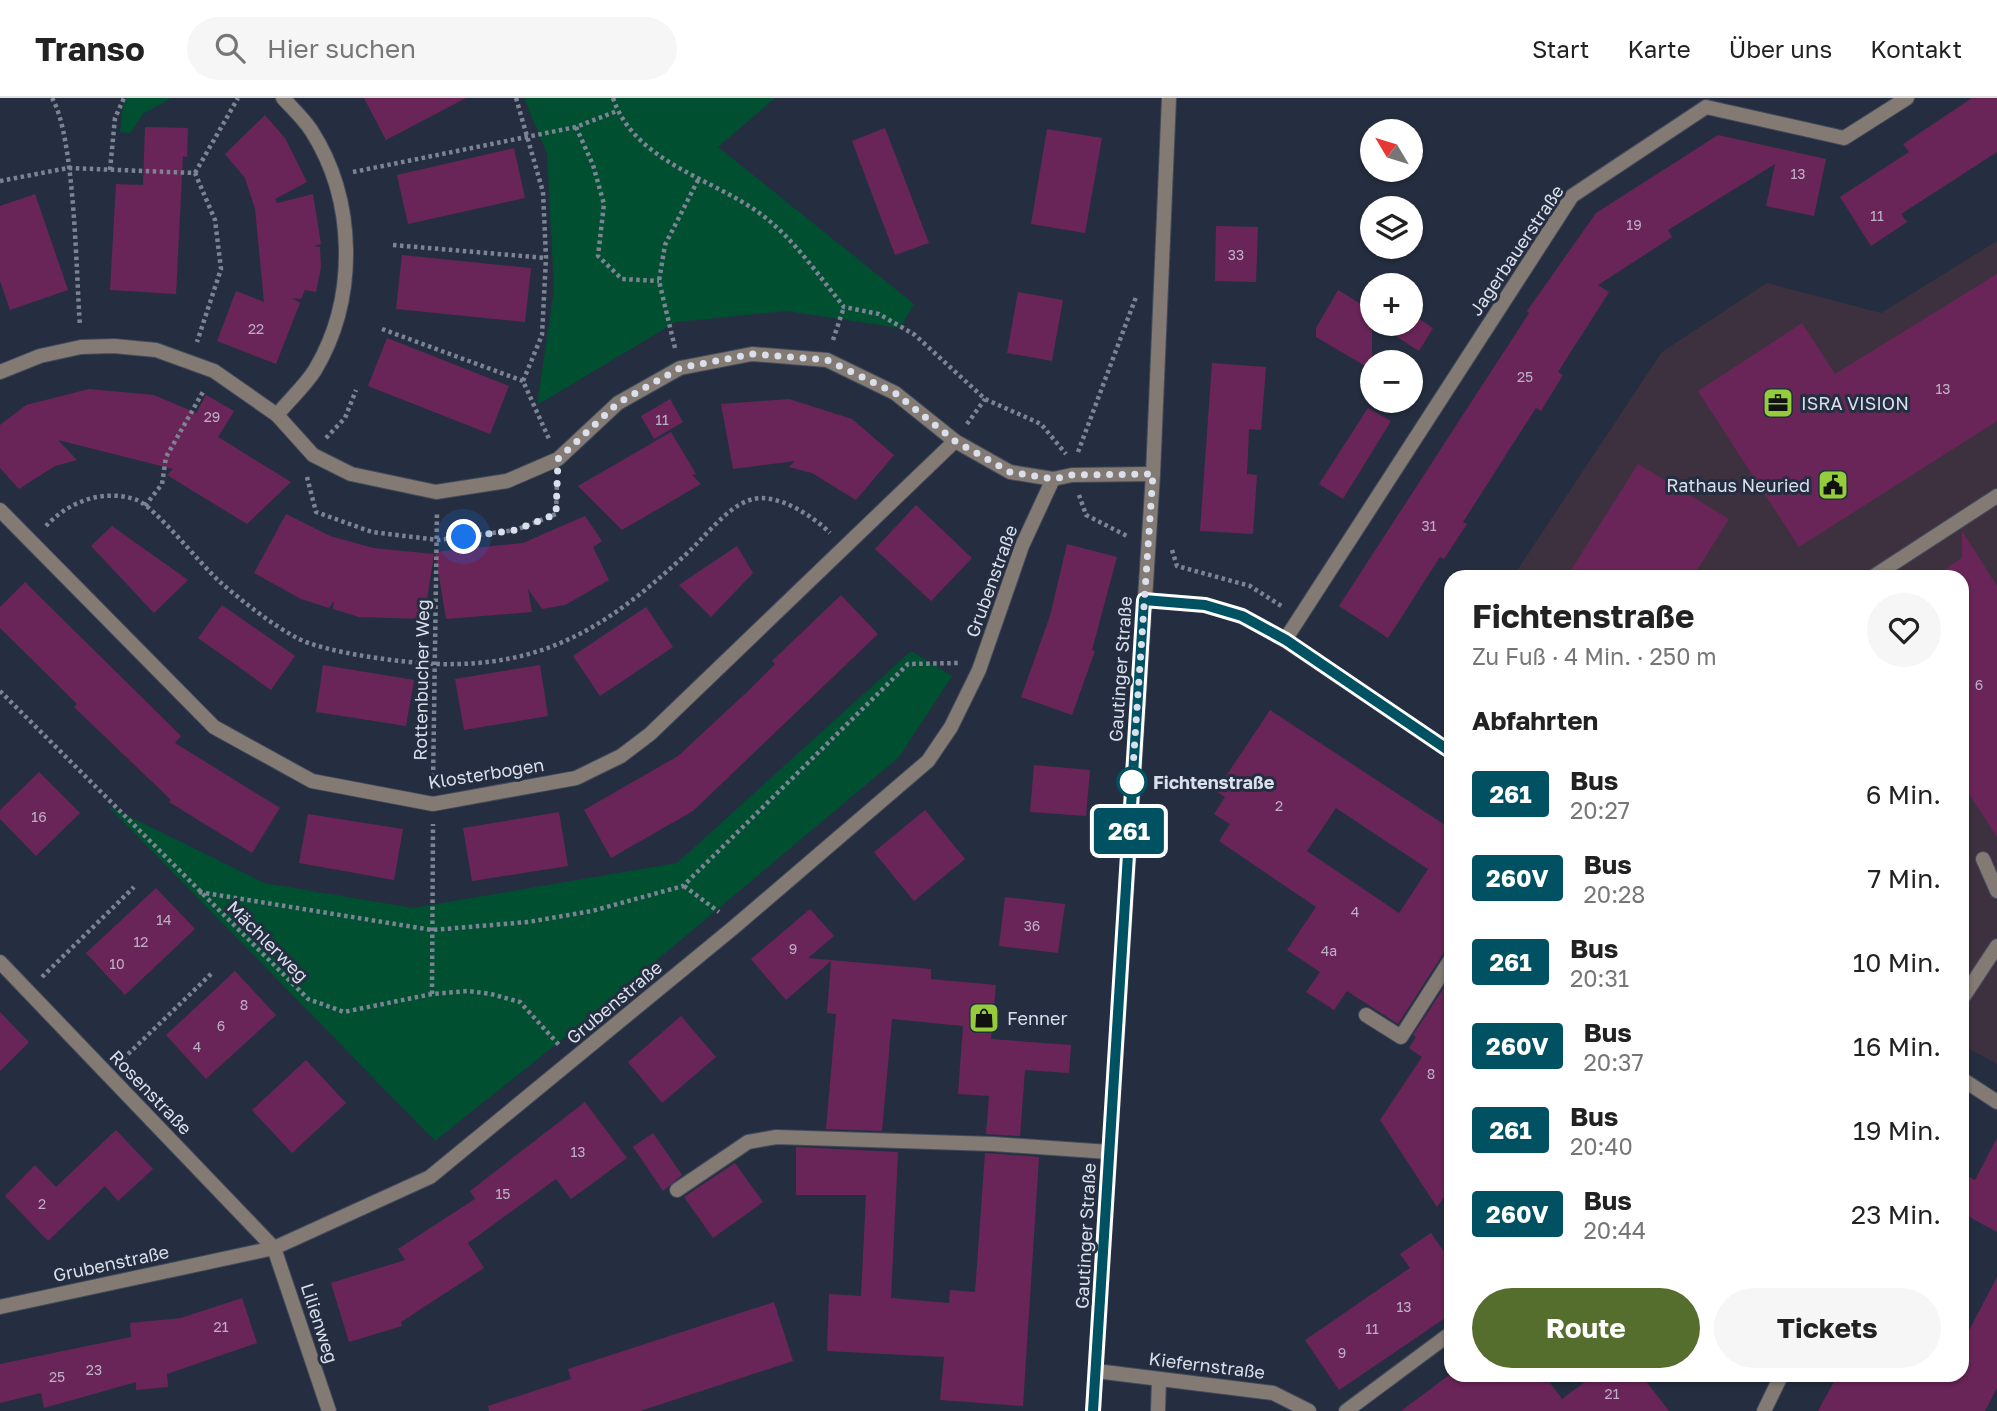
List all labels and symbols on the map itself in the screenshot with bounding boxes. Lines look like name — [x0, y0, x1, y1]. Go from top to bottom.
north arrow — [1360, 119, 1423, 182]
house number: 13 — [1791, 165, 1805, 182]
street label: Jagerbauerstraße — [1464, 180, 1568, 320]
house number: 11 — [1870, 207, 1884, 224]
house number: 19 — [1626, 216, 1642, 233]
house number: 33 — [1228, 246, 1244, 263]
house number: 22 — [248, 320, 264, 337]
house number: 25 — [1517, 368, 1533, 385]
house number: 13 — [1936, 380, 1950, 397]
office icon: ISRA VISION — [1761, 386, 1795, 420]
place label: ISRA VISION — [1801, 392, 1909, 414]
house number: 29 — [204, 408, 220, 425]
house number: 11 — [655, 411, 669, 428]
public building icon: Rathaus Neuried — [1816, 468, 1850, 502]
place label: Rathaus Neuried — [1666, 474, 1810, 496]
house number: 31 — [1422, 517, 1437, 534]
your location — [446, 519, 481, 554]
street label: Grubenstraße — [961, 522, 1021, 640]
street label: Gautinger Straße — [1104, 595, 1136, 743]
street label: Rottenbucher Weg — [409, 599, 433, 761]
house number: 6 — [1975, 676, 1983, 693]
street label: Klosterbogen — [426, 753, 546, 793]
marker: Fichtenstraße — [1117, 767, 1147, 797]
place label: Fichtenstraße — [1153, 771, 1275, 793]
house number: 2 — [1275, 797, 1283, 814]
house number: 16 — [31, 808, 47, 825]
line badge: 261 — [1089, 808, 1169, 854]
street label: Mächlerweg — [223, 896, 313, 986]
house number: 4 — [1351, 903, 1359, 920]
house number: 14 — [156, 911, 172, 928]
house number: 36 — [1024, 917, 1040, 934]
house number: 12 — [134, 933, 148, 950]
house number: 9 — [789, 940, 797, 957]
house number: 4a — [1321, 942, 1337, 959]
house number: 10 — [109, 955, 125, 972]
street label: Grubenstraße — [562, 956, 666, 1048]
house number: 8 — [240, 996, 248, 1013]
shop icon: Fenner — [967, 1001, 1001, 1035]
place label: Fenner — [1007, 1007, 1068, 1029]
house number: 6 — [217, 1017, 225, 1034]
house number: 4 — [193, 1038, 201, 1055]
street label: Rosenstraße — [105, 1045, 197, 1139]
house number: 8 — [1427, 1065, 1435, 1082]
house number: 13 — [571, 1143, 585, 1160]
street label: Gautinger Straße — [1070, 1162, 1100, 1310]
house number: 15 — [496, 1185, 510, 1202]
house number: 2 — [38, 1195, 46, 1212]
street label: Grubenstraße — [51, 1240, 171, 1286]
street label: Lilienweg — [297, 1280, 343, 1366]
house number: 13 — [1397, 1298, 1411, 1315]
house number: 21 — [214, 1318, 229, 1335]
house number: 11 — [1365, 1320, 1379, 1337]
house number: 9 — [1338, 1344, 1346, 1361]
street label: Kiefernstraße — [1148, 1347, 1266, 1383]
house number: 23 — [86, 1361, 102, 1378]
house number: 25 — [49, 1368, 65, 1385]
house number: 21 — [1605, 1385, 1620, 1402]

